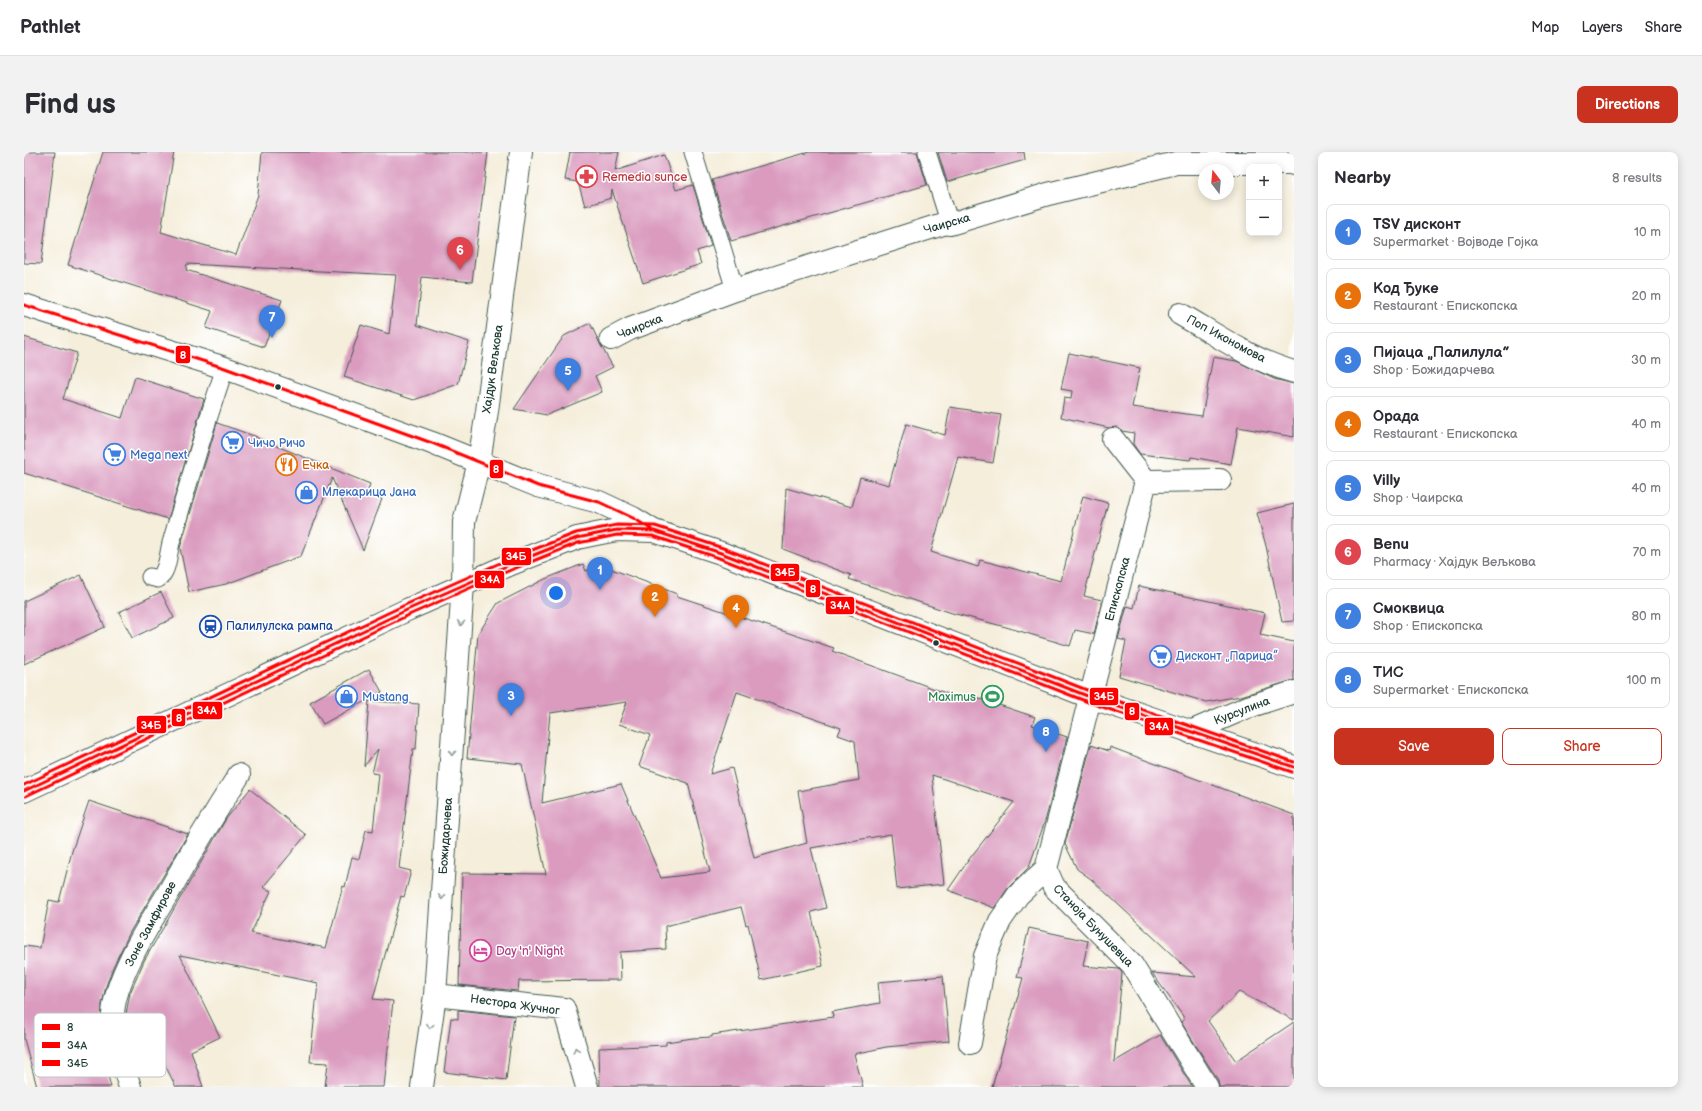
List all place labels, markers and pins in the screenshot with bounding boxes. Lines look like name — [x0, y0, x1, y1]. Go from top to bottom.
pharmacy icon: Remedia sunce — [574, 164, 600, 190]
place label: Remedia sunce — [602, 170, 687, 185]
pin: 6 — [447, 237, 473, 270]
pin: 7 — [259, 305, 285, 338]
pin: 5 — [555, 358, 581, 391]
unlabelled marker — [273, 382, 283, 392]
supermarket icon: Чичо Ричо — [220, 430, 246, 456]
place label: Чичо Ричо — [248, 436, 305, 451]
supermarket icon: Mega next — [102, 442, 128, 468]
place label: Mega next — [130, 448, 188, 463]
restaurant icon: Ечка — [273, 452, 299, 478]
place label: Ечка — [302, 458, 329, 473]
shop icon: Млекарица Јана — [293, 479, 319, 505]
place label: Млекарица Јана — [322, 485, 416, 500]
pin: 1 — [587, 557, 613, 590]
pin: 2 — [642, 584, 668, 617]
pin: 4 — [723, 595, 749, 628]
station icon: Палилулска рампа — [198, 613, 224, 639]
place label: Палилулска рампа — [226, 619, 333, 634]
unlabelled marker — [931, 638, 941, 648]
supermarket icon: Дисконт „Парица” — [1148, 643, 1174, 669]
place label: Дисконт „Парица” — [1176, 649, 1278, 664]
pin: 3 — [498, 683, 524, 716]
shop icon: Mustang — [333, 684, 359, 710]
sports icon: Maximus — [979, 684, 1005, 710]
place label: Mustang — [362, 690, 409, 705]
place label: Maximus — [928, 690, 976, 705]
pin: 8 — [1033, 719, 1059, 752]
hotel icon: Day 'n' Night — [468, 938, 494, 964]
place label: Day 'n' Night — [496, 944, 564, 959]

